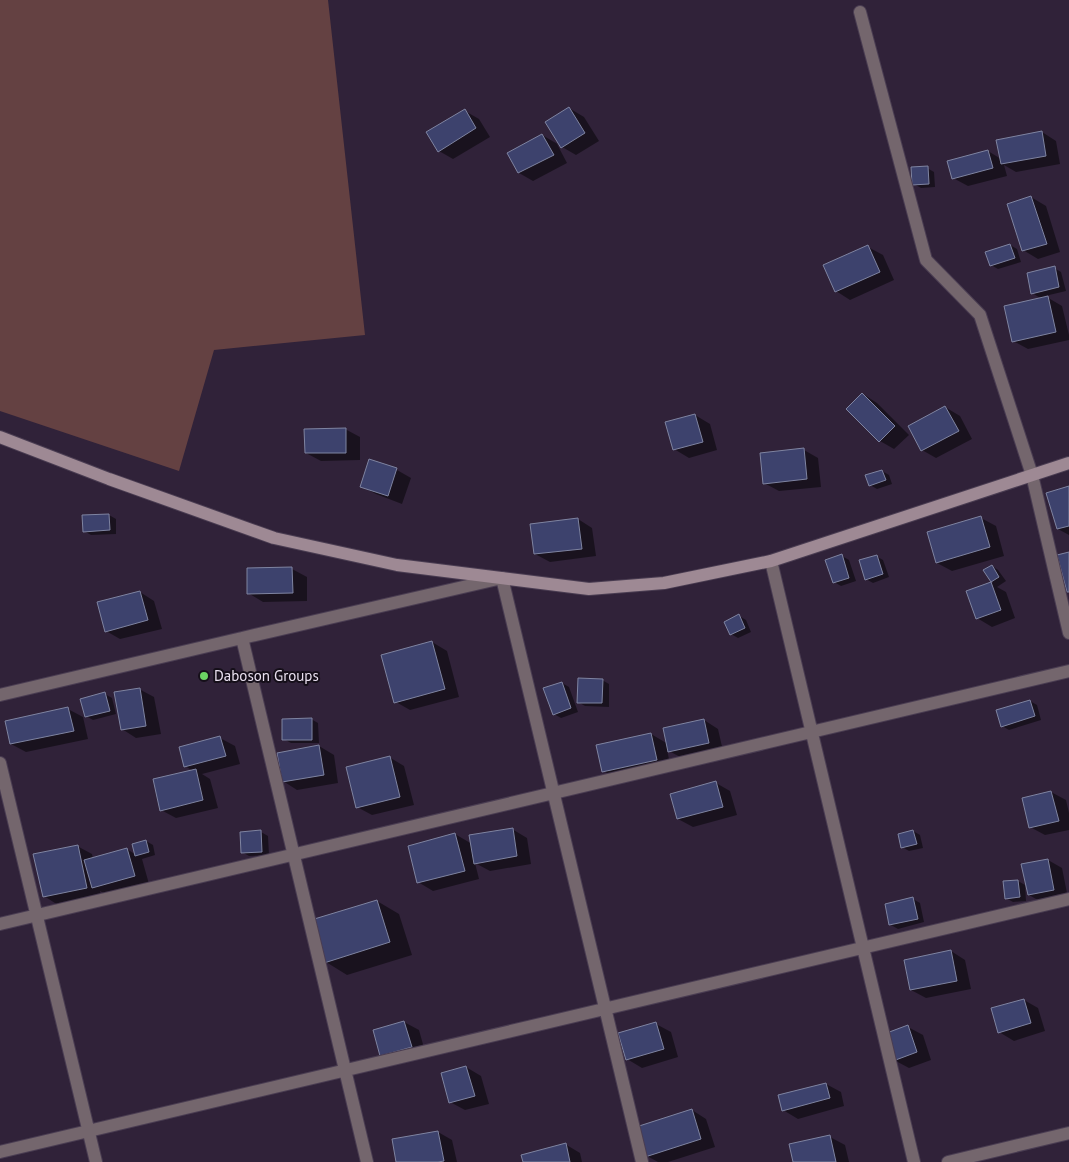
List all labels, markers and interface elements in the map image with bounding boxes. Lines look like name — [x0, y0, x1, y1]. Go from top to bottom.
place label: Daboson Groups — [214, 666, 319, 685]
marker: Daboson Groups — [198, 670, 210, 682]

